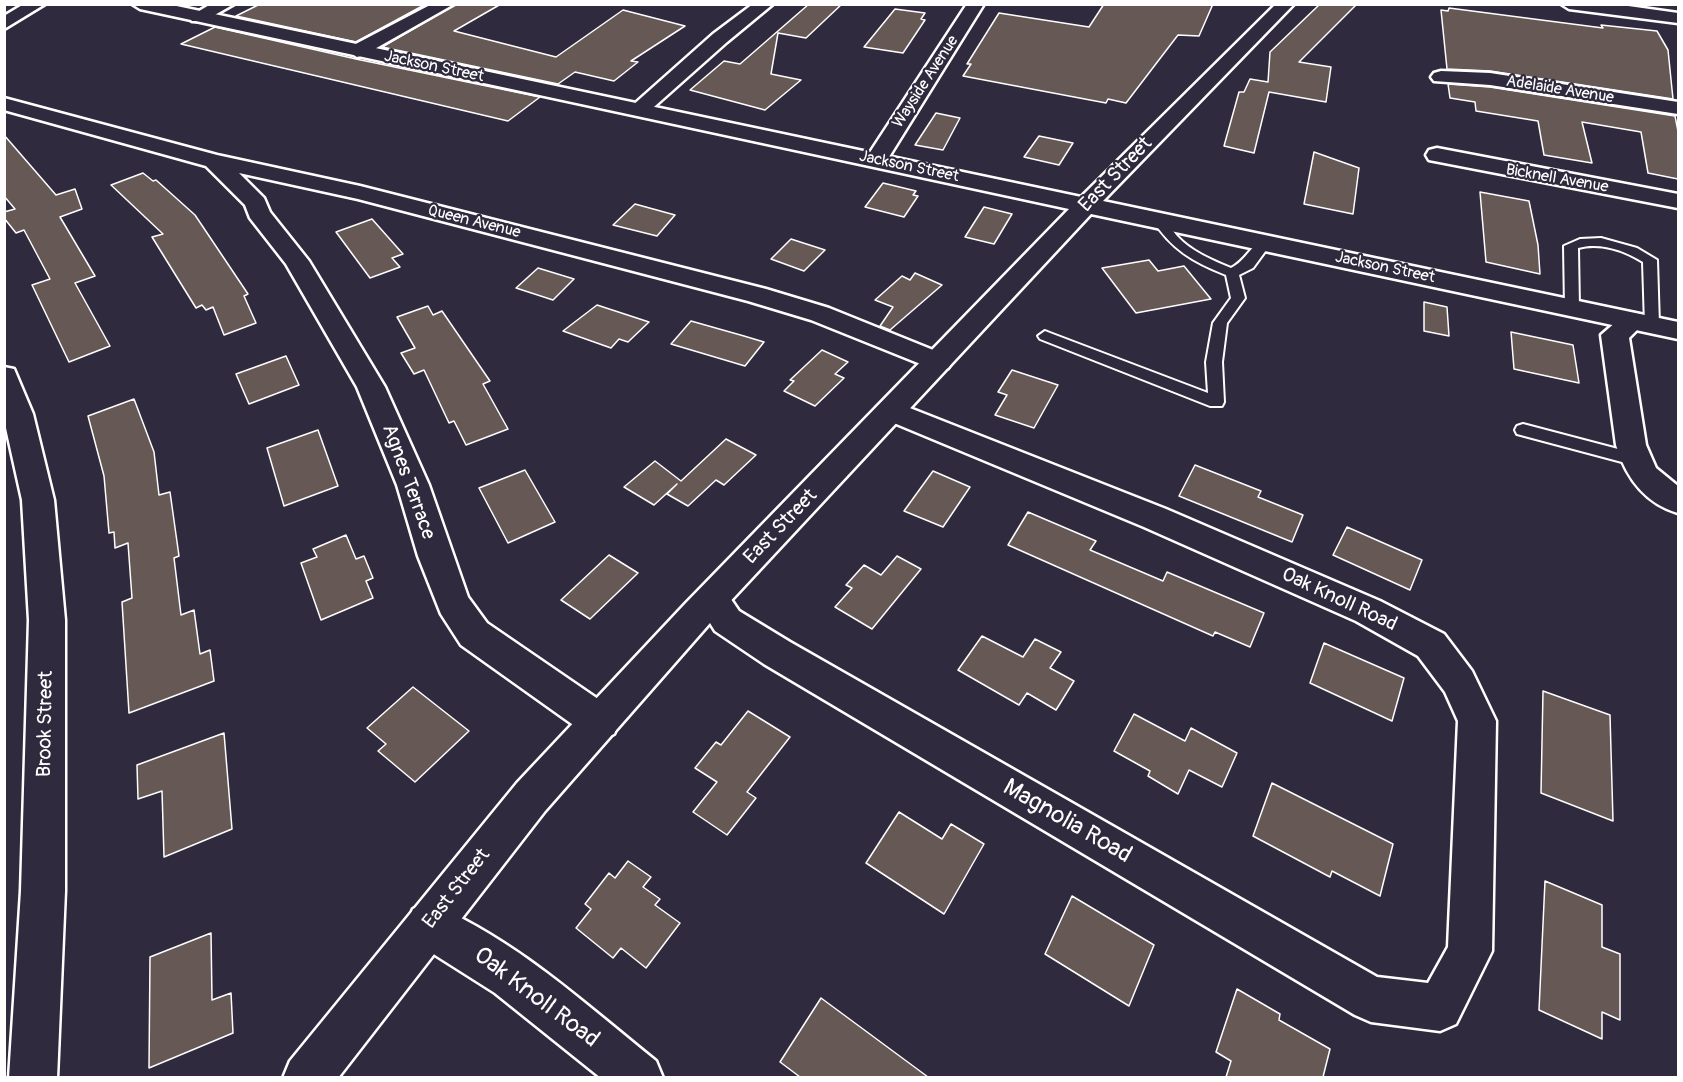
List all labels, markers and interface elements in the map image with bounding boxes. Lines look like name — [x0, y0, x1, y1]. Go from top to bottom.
street label: Wayside Avenue — [889, 32, 963, 132]
street label: Jackson Street — [382, 47, 486, 87]
street label: Adelaide Avenue — [1505, 72, 1615, 108]
street label: East Street — [1074, 132, 1158, 218]
street label: Jackson Street — [857, 147, 961, 187]
street label: Bicknell Avenue — [1504, 161, 1610, 197]
street label: Queen Avenue — [426, 201, 522, 243]
street label: Jackson Street — [1333, 248, 1437, 288]
street label: Agnes Terrace — [376, 421, 440, 543]
street label: East Street — [739, 484, 823, 570]
street label: Oak Knoll Road — [1278, 563, 1400, 637]
street label: Brook Street — [33, 671, 59, 777]
street label: Magnolia Road — [998, 774, 1136, 870]
street label: East Street — [418, 844, 496, 934]
street label: Oak Knoll Road — [468, 942, 604, 1054]

